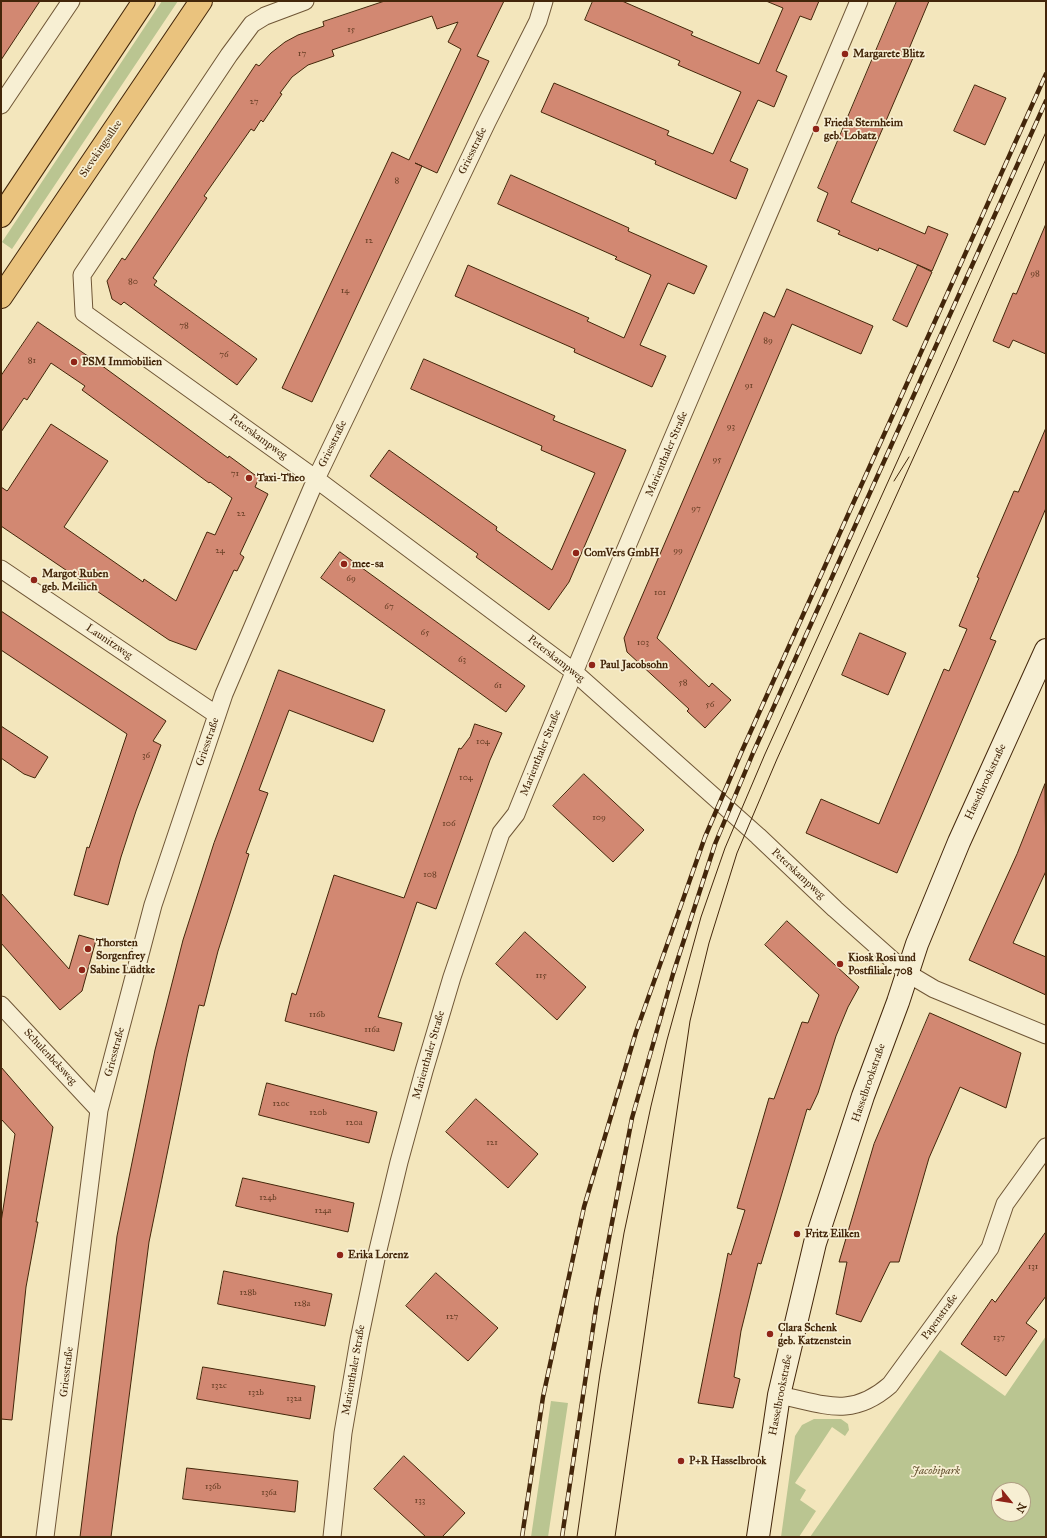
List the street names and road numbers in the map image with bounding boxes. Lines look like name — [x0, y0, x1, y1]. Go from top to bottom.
street label: Sievekingsallee — [77, 118, 125, 180]
street label: Griesstraße — [456, 125, 490, 177]
street label: Marienthaler Straße — [643, 409, 691, 499]
street label: Peterskampweg — [226, 412, 290, 462]
street label: Griesstraße — [316, 418, 350, 470]
street label: Launitzweg — [83, 622, 135, 662]
street label: Peterskampweg — [525, 633, 587, 685]
street label: Marienthaler Straße — [518, 708, 564, 798]
street label: Griesstraße — [194, 716, 222, 768]
street label: Hasselbrookstraße — [963, 742, 1009, 822]
street label: Peterskampweg — [768, 846, 828, 902]
street label: Marienthaler Straße — [410, 1009, 448, 1101]
street label: Schulenbeksweg — [21, 1026, 79, 1088]
street label: Griesstraße — [102, 1026, 128, 1078]
street label: Hasselbrookstraße — [849, 1042, 889, 1124]
street label: Papenstraße — [919, 1291, 961, 1343]
street label: Marienthaler Straße — [340, 1324, 368, 1416]
street label: Griesstraße — [57, 1346, 77, 1398]
street label: Hasselbrookstraße — [767, 1353, 795, 1437]

